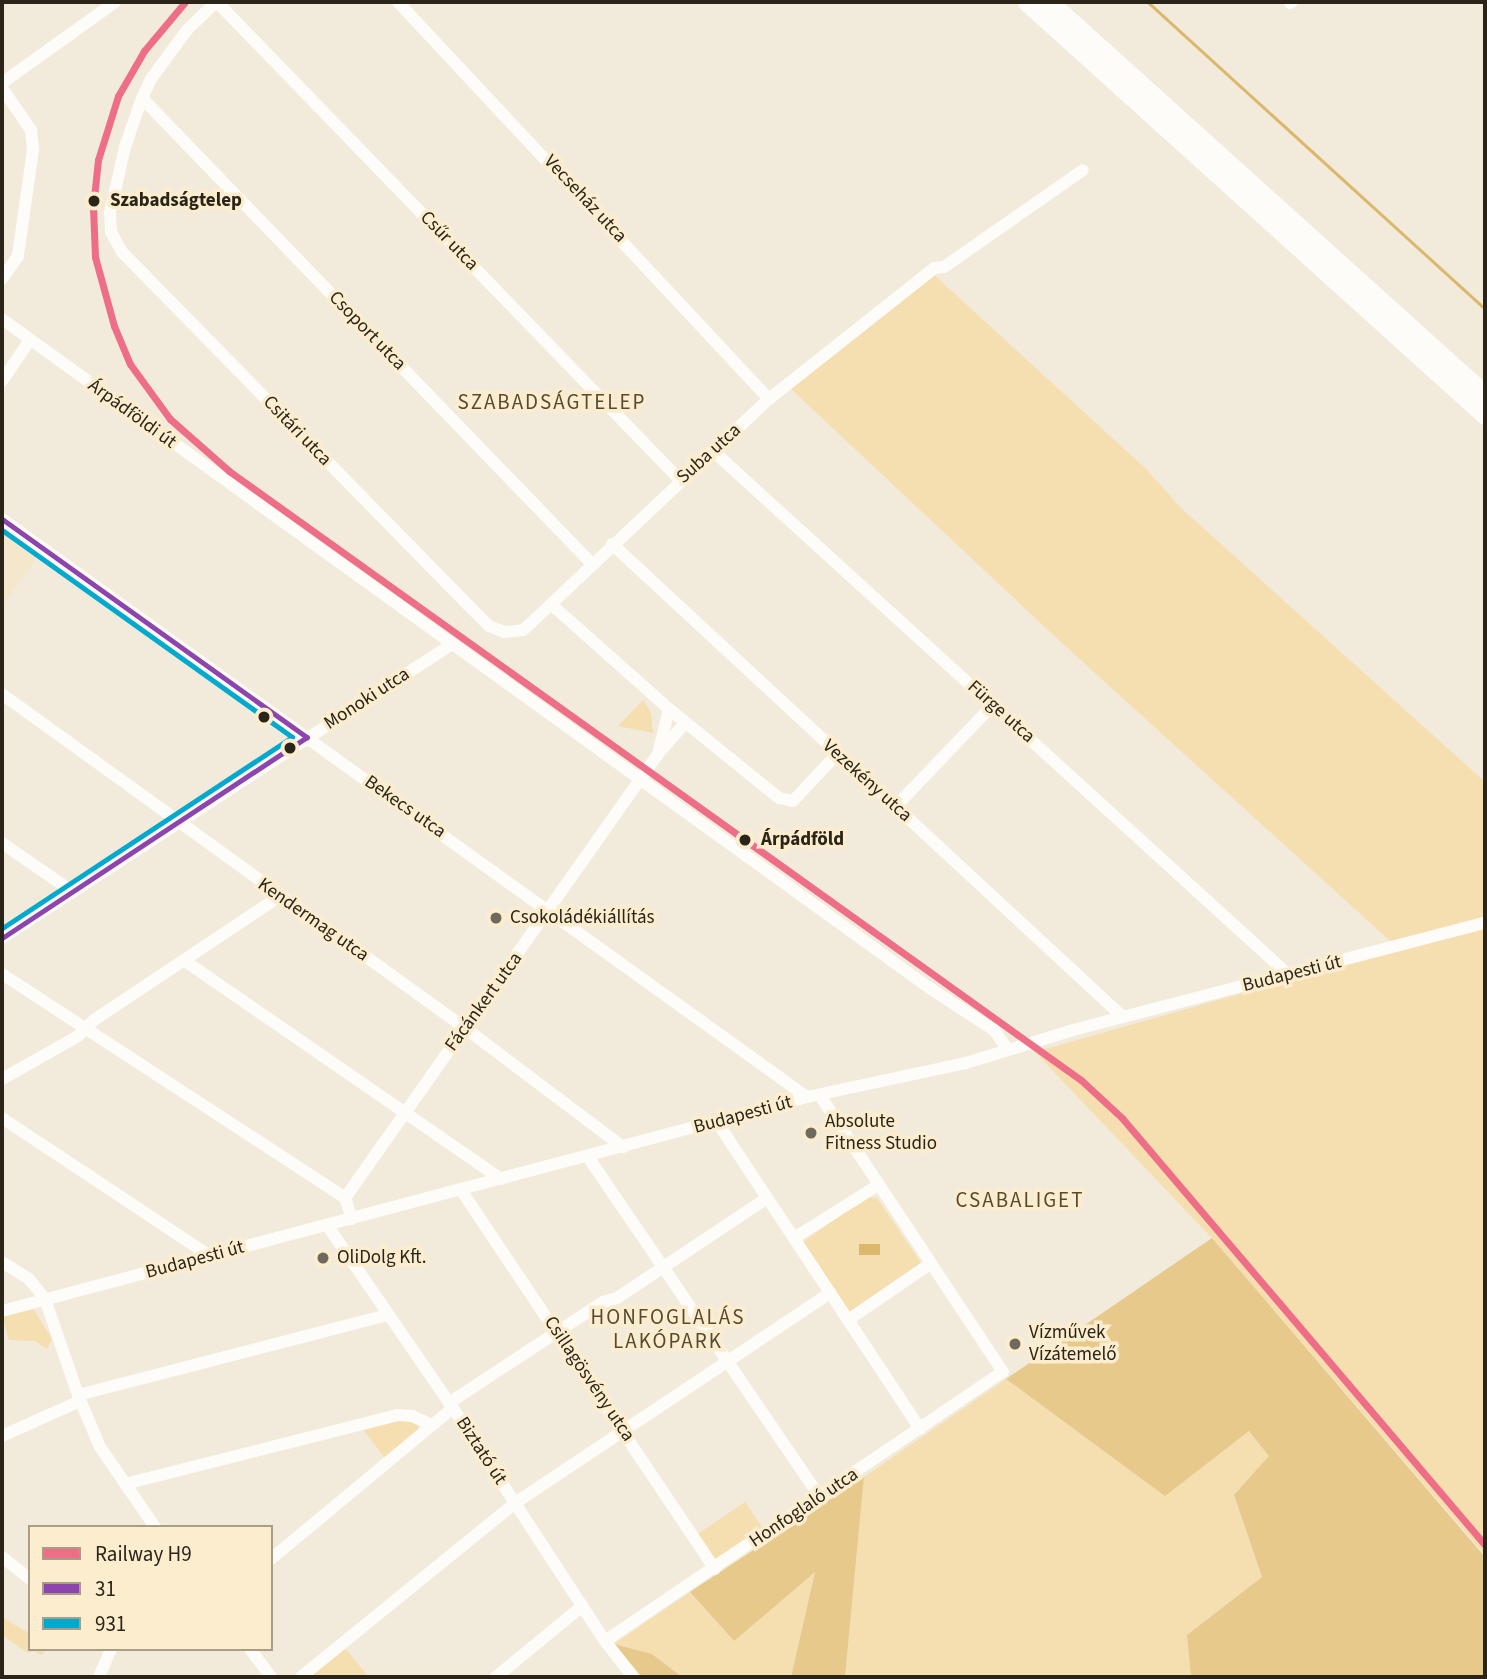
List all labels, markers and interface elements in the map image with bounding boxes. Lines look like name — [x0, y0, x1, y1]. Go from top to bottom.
street label: Vecseház utca — [539, 151, 631, 247]
place label: Szabadságtelep — [110, 190, 242, 212]
marker: Szabadságtelep — [84, 191, 104, 211]
street label: Csűr utca — [415, 206, 483, 276]
street label: Csoport utca — [324, 287, 410, 375]
street label: Árpádföldi út — [83, 374, 181, 454]
district label: SZABADSÁGTELEP — [459, 389, 645, 415]
street label: Csitári utca — [258, 391, 336, 471]
street label: Suba utca — [672, 419, 746, 489]
street label: Monoki utca — [320, 663, 414, 735]
street label: Fürge utca — [963, 676, 1039, 748]
unlabelled marker — [257, 710, 271, 724]
street label: Vezekény utca — [818, 735, 916, 827]
unlabelled marker — [283, 741, 297, 755]
street label: Bekecs utca — [360, 771, 450, 843]
place label: Árpádföld — [761, 829, 844, 851]
marker: Árpádföld — [735, 830, 755, 850]
street label: Kendermag utca — [253, 873, 373, 967]
place label: Csokoládékiállítás — [510, 907, 654, 929]
marker: Csokoládékiállítás — [488, 910, 504, 926]
street label: Fácánkert utca — [441, 948, 527, 1056]
street label: Budapesti út — [1240, 951, 1344, 997]
street label: Budapesti út — [691, 1091, 795, 1139]
place label: Absolute Fitness Studio — [825, 1111, 937, 1155]
marker: Absolute Fitness Studio — [803, 1125, 819, 1141]
district label: CSABALIGET — [957, 1187, 1083, 1213]
street label: Budapesti út — [143, 1236, 247, 1284]
place label: OliDolg Kft. — [337, 1247, 426, 1269]
marker: OliDolg Kft. — [315, 1250, 331, 1266]
district label: HONFOGLALÁS LAKÓPARK — [592, 1304, 744, 1354]
street label: Csillagösvény utca — [539, 1312, 639, 1446]
place label: Vízművek Vízátemelő — [1029, 1322, 1117, 1366]
marker: Vízművek Vízátemelő — [1007, 1336, 1023, 1352]
street label: Biztató út — [451, 1413, 511, 1489]
street label: Honfoglaló utca — [745, 1463, 863, 1553]
legend — [28, 1525, 273, 1651]
text: Railway H9 — [95, 1539, 192, 1569]
text: 31 — [95, 1574, 116, 1604]
text: 931 — [95, 1609, 126, 1639]

